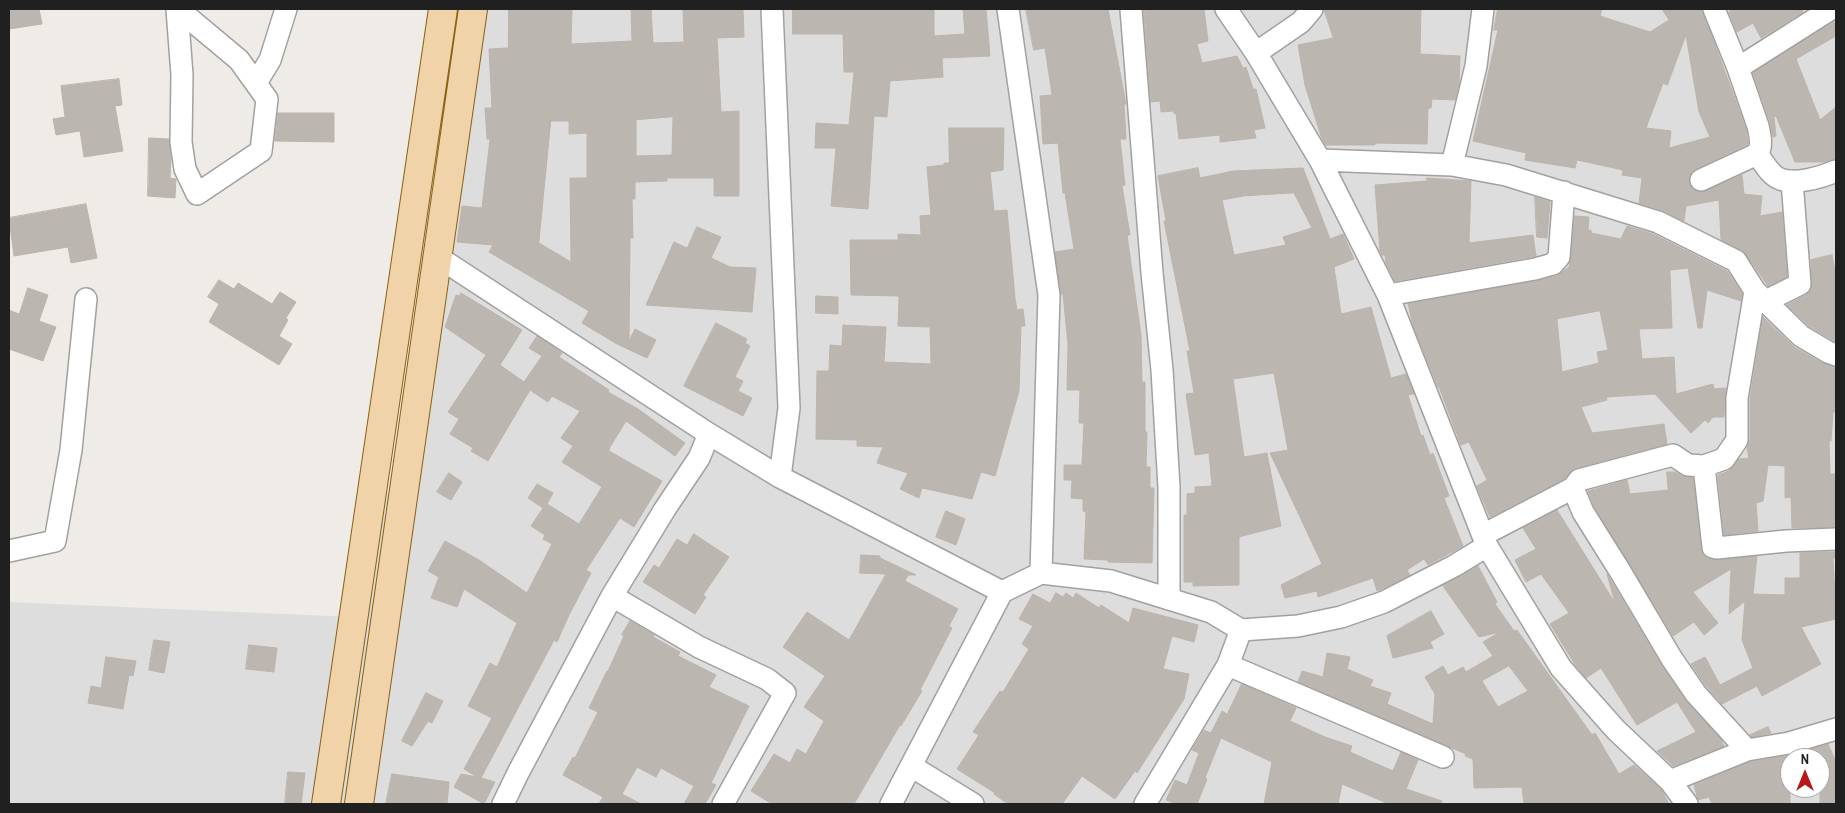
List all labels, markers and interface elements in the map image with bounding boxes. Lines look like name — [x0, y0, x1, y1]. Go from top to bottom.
north arrow — [1780, 748, 1830, 798]
text: N — [1801, 750, 1809, 768]

